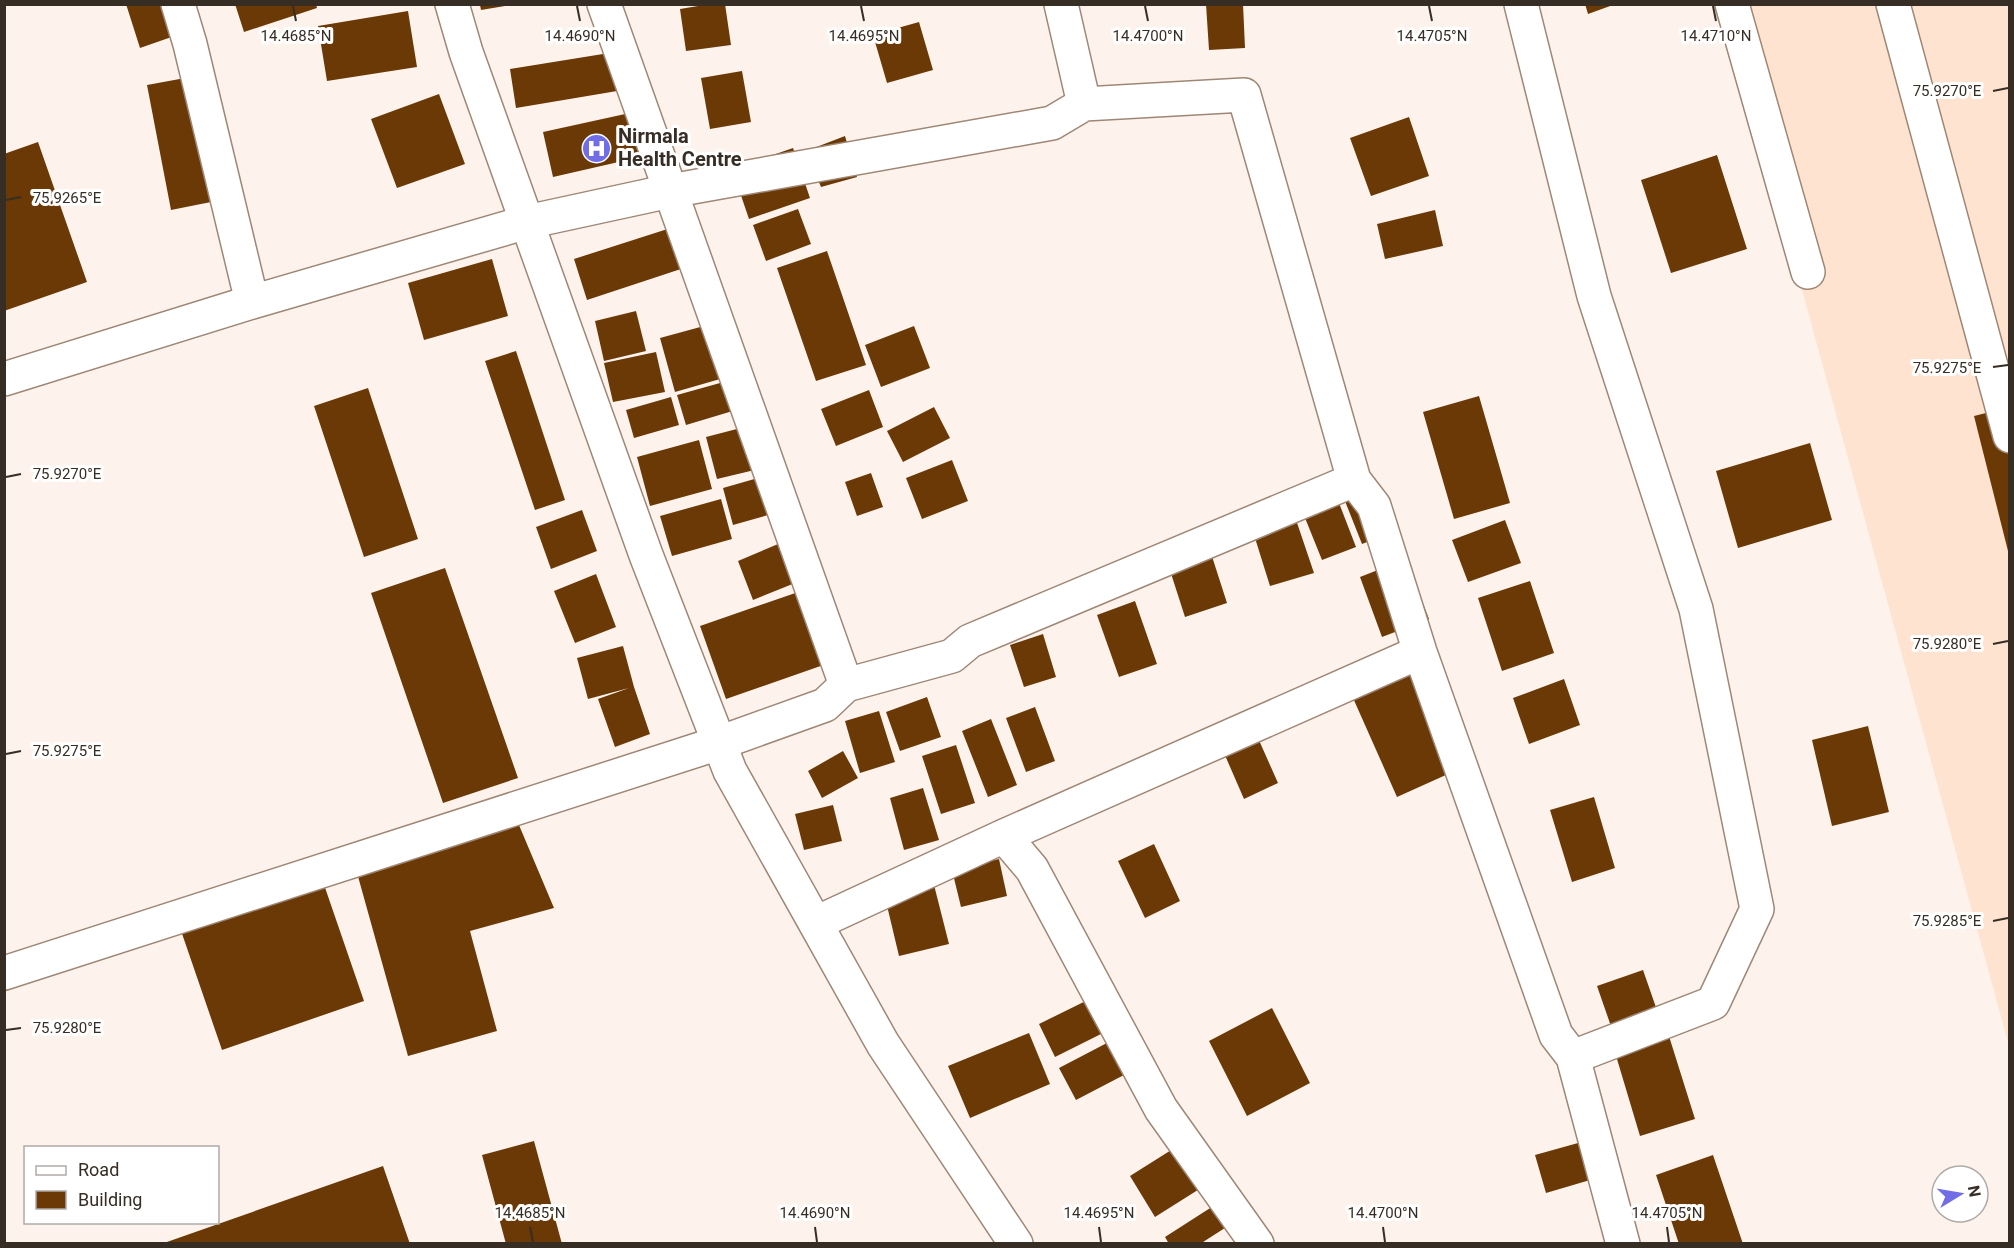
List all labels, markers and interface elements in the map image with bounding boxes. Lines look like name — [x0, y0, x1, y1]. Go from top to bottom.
text: 14.4685°N — [261, 27, 331, 45]
text: 14.4690°N — [545, 27, 615, 45]
text: 14.4695°N — [829, 27, 899, 45]
text: 14.4700°N — [1113, 27, 1183, 45]
text: 14.4705°N — [1397, 27, 1467, 45]
text: 14.4710°N — [1681, 27, 1751, 45]
text: 75.9270°E — [1913, 82, 1982, 100]
place label: Nirmala Health Centre — [618, 124, 742, 171]
hospital icon: Nirmala Health Centre — [581, 132, 613, 164]
text: 75.9265°E — [33, 189, 102, 207]
text: 75.9275°E — [1913, 359, 1982, 377]
text: 75.9270°E — [33, 465, 102, 483]
text: 75.9280°E — [1913, 635, 1982, 653]
text: 75.9275°E — [33, 742, 102, 760]
text: 75.9285°E — [1913, 912, 1982, 930]
text: 75.9280°E — [33, 1019, 102, 1037]
legend — [24, 1146, 219, 1224]
text: Road — [78, 1159, 119, 1180]
north arrow — [1930, 1164, 1990, 1224]
text: N — [1964, 1184, 1985, 1199]
text: Building — [78, 1189, 142, 1210]
text: 14.4685°N — [495, 1204, 565, 1222]
text: 14.4690°N — [780, 1204, 850, 1222]
text: 14.4695°N — [1064, 1204, 1134, 1222]
text: 14.4700°N — [1348, 1204, 1418, 1222]
text: 14.4705°N — [1632, 1204, 1702, 1222]

